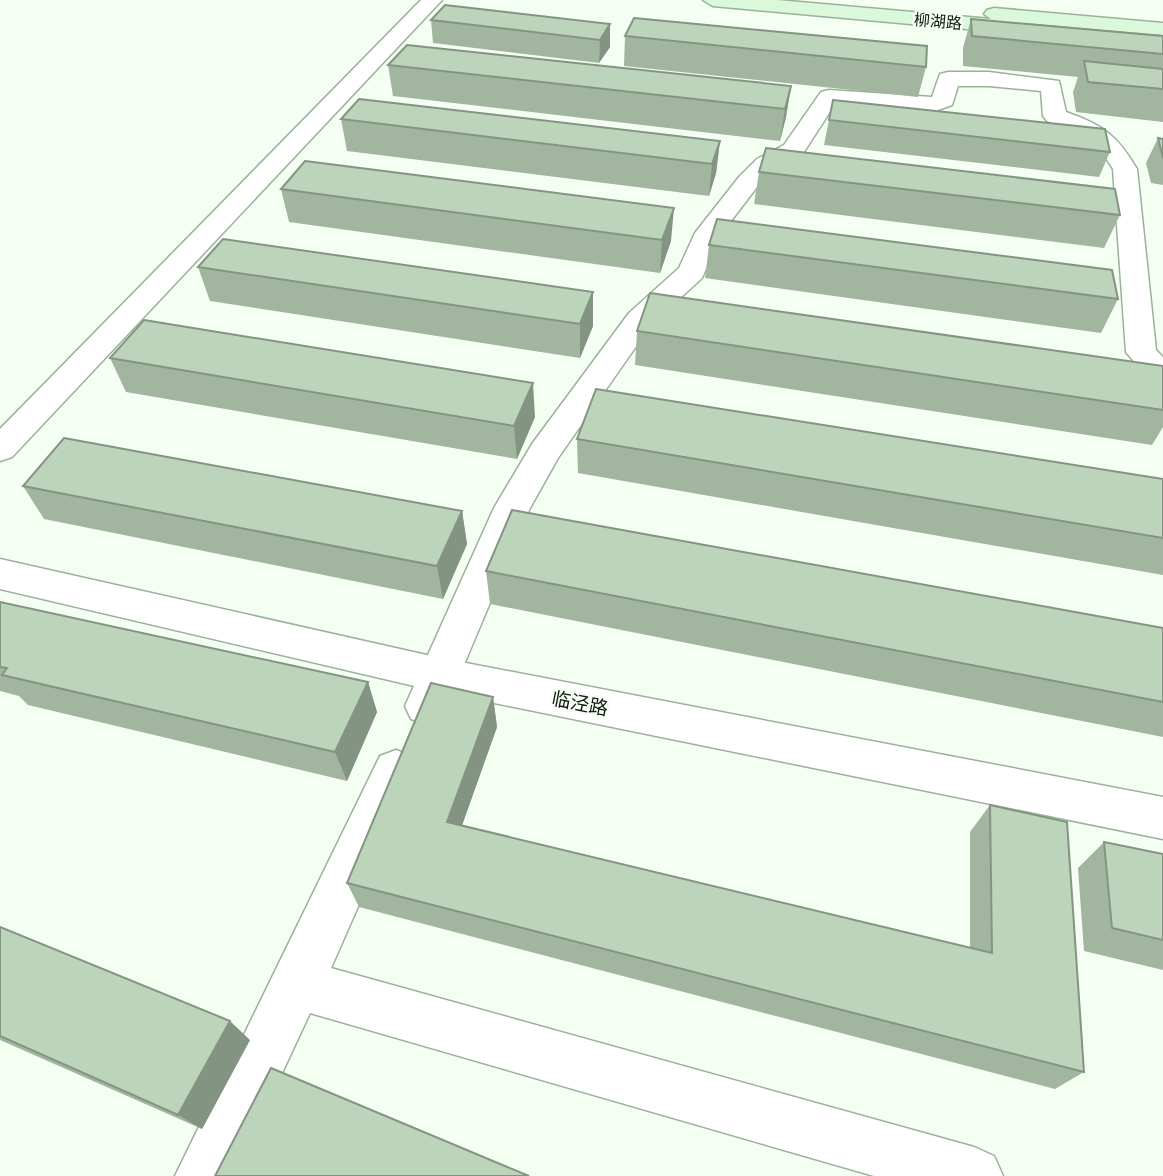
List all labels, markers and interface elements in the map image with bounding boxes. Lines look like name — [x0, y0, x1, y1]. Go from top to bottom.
street label: 柳湖路 — [913, 9, 963, 32]
street label: 临泾路 — [550, 686, 610, 719]

